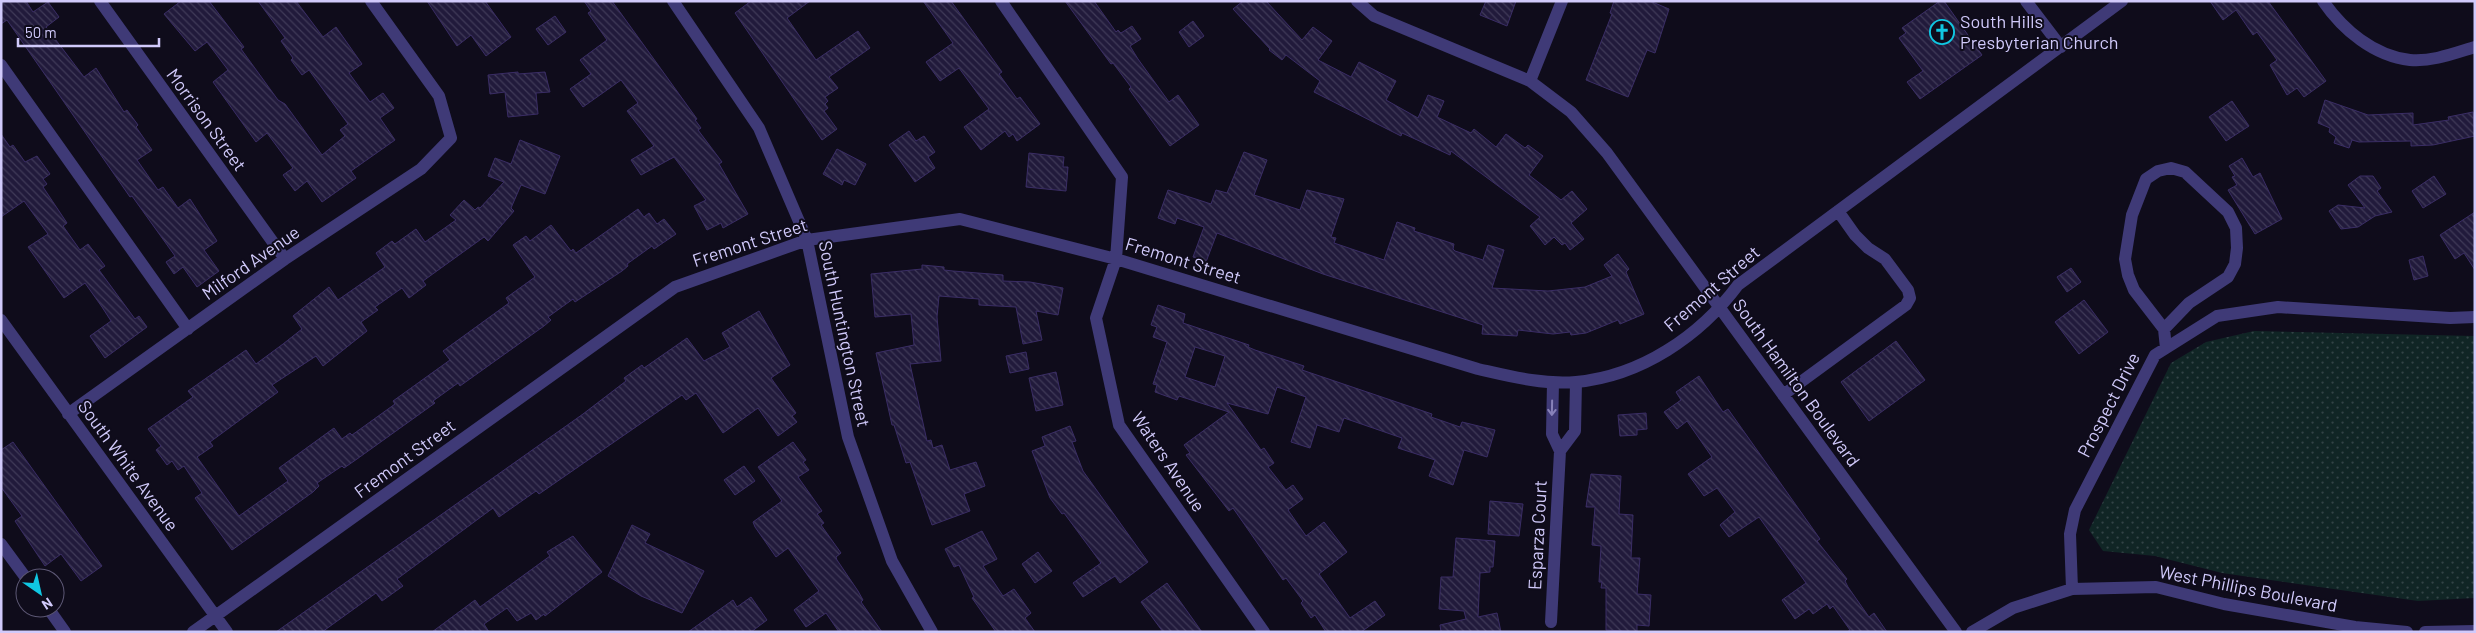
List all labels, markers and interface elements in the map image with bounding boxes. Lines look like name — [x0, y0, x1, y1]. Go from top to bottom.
place label: South Hills Presbyterian Church — [1960, 10, 2119, 53]
scale bar — [18, 15, 159, 47]
church icon: South Hills Presbyterian Church — [1929, 19, 1955, 45]
text: 50 m — [25, 23, 57, 41]
street label: Morrison Street — [162, 64, 251, 175]
street label: Fremont Street — [689, 213, 810, 271]
street label: Milford Avenue — [197, 220, 303, 304]
street label: Fremont Street — [1123, 232, 1244, 288]
street label: South Huntington Street — [814, 239, 875, 429]
street label: Fremont Street — [1659, 241, 1764, 336]
street label: South Hamilton Boulevard — [1729, 294, 1865, 471]
street label: Prospect Drive — [2072, 348, 2144, 461]
street label: South White Avenue — [74, 396, 184, 535]
one-way arrow — [1547, 400, 1557, 416]
street label: Waters Avenue — [1127, 407, 1210, 516]
street label: Fremont Street — [350, 414, 459, 502]
street label: Esparza Court — [1523, 480, 1551, 590]
street label: West Phillips Boulevard — [2157, 560, 2339, 616]
north arrow — [15, 568, 65, 618]
text: N — [39, 595, 56, 614]

